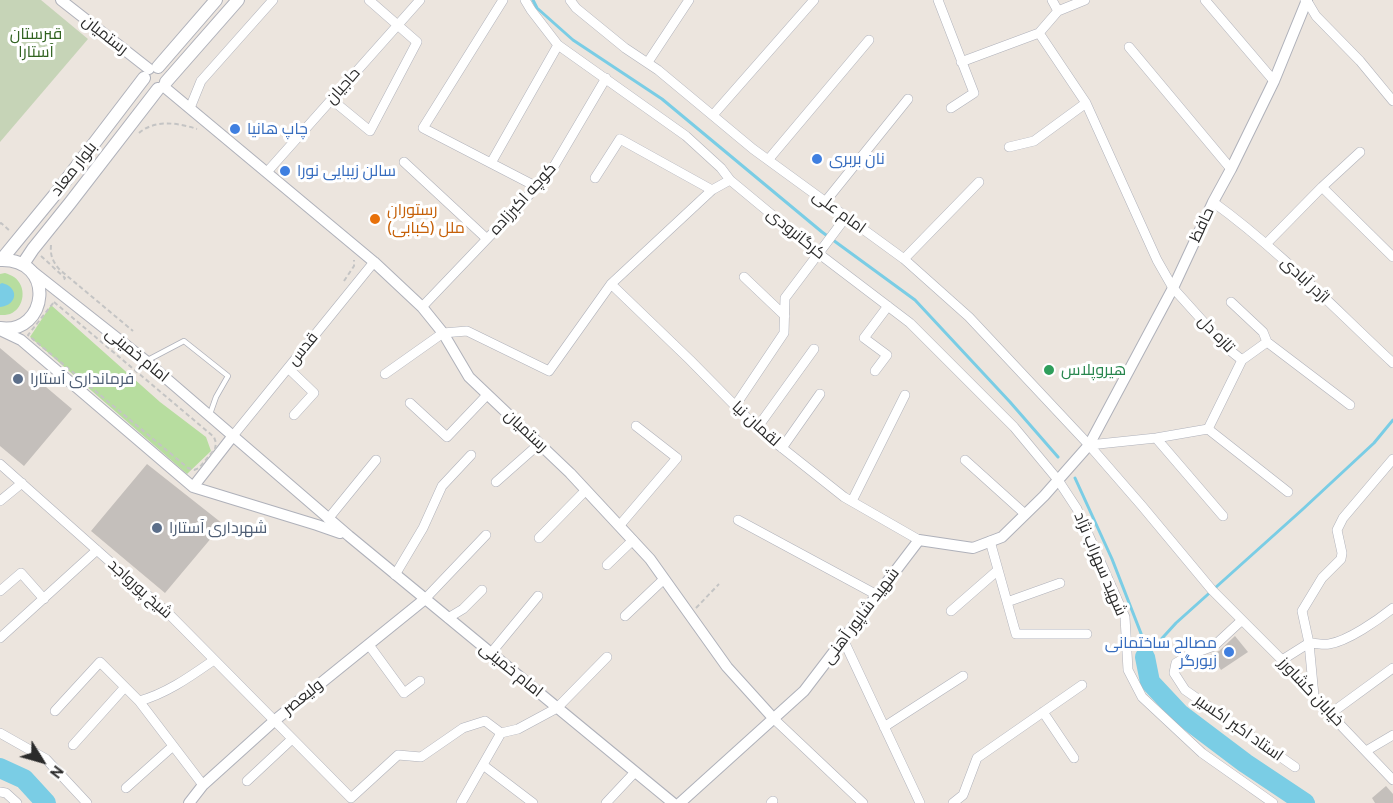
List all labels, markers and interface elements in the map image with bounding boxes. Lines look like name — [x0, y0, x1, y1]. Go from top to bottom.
street label: رستمیان — [78, 11, 132, 59]
park label: قبرستان آستارا — [10, 24, 62, 62]
street label: حاجیان — [322, 64, 364, 108]
place label: چاپ هانیا — [247, 119, 308, 139]
marker: چاپ هانیا — [228, 122, 242, 136]
street label: بلوار معاد — [47, 138, 101, 200]
place label: نان بربری — [829, 149, 885, 169]
marker: نان بربری — [810, 152, 824, 166]
street label: کوچه اکبرزاده — [486, 159, 560, 239]
place label: سالن زیبایی نورا — [297, 161, 396, 181]
marker: سالن زیبایی نورا — [278, 164, 292, 178]
street label: امام علی — [809, 186, 869, 238]
place label: رستوران ملل (کبابی) — [387, 200, 465, 238]
street label: کرگانرودی — [763, 204, 829, 264]
street label: حافظ — [1186, 205, 1218, 245]
marker: رستوران ملل (کبابی) — [368, 212, 382, 226]
street label: اژدر آبادی — [1277, 253, 1333, 307]
street label: تازه دل — [1194, 311, 1238, 357]
street label: امام خمینی — [101, 324, 173, 386]
street label: قدس — [284, 328, 322, 370]
place label: هیروپلاس — [1061, 360, 1126, 380]
marker: هیروپلاس — [1042, 363, 1056, 377]
place label: فرمانداری آستارا — [30, 369, 134, 389]
marker: فرمانداری آستارا — [11, 372, 25, 386]
street label: لقمان نیا — [728, 397, 784, 451]
street label: رستمیان — [500, 406, 552, 456]
street label: شهید سهراب نژاد — [1069, 509, 1131, 619]
place label: شهرداری آستارا — [169, 518, 267, 538]
marker: شهرداری آستارا — [150, 521, 164, 535]
street label: شیخ پورواجد — [104, 555, 176, 623]
street label: شهید شاپور آهنی — [818, 564, 904, 668]
place label: مصالح ساختمانی زیورگر — [1105, 633, 1217, 671]
street label: امام خمینی — [475, 639, 547, 701]
marker: مصالح ساختمانی زیورگر — [1222, 645, 1236, 659]
street label: خیابان کشاورز — [1274, 654, 1348, 730]
street label: ولیعصر — [279, 675, 327, 719]
street label: استاد اکبر اکسیر — [1191, 691, 1287, 765]
north arrow — [12, 731, 72, 791]
text: N — [46, 762, 68, 782]

